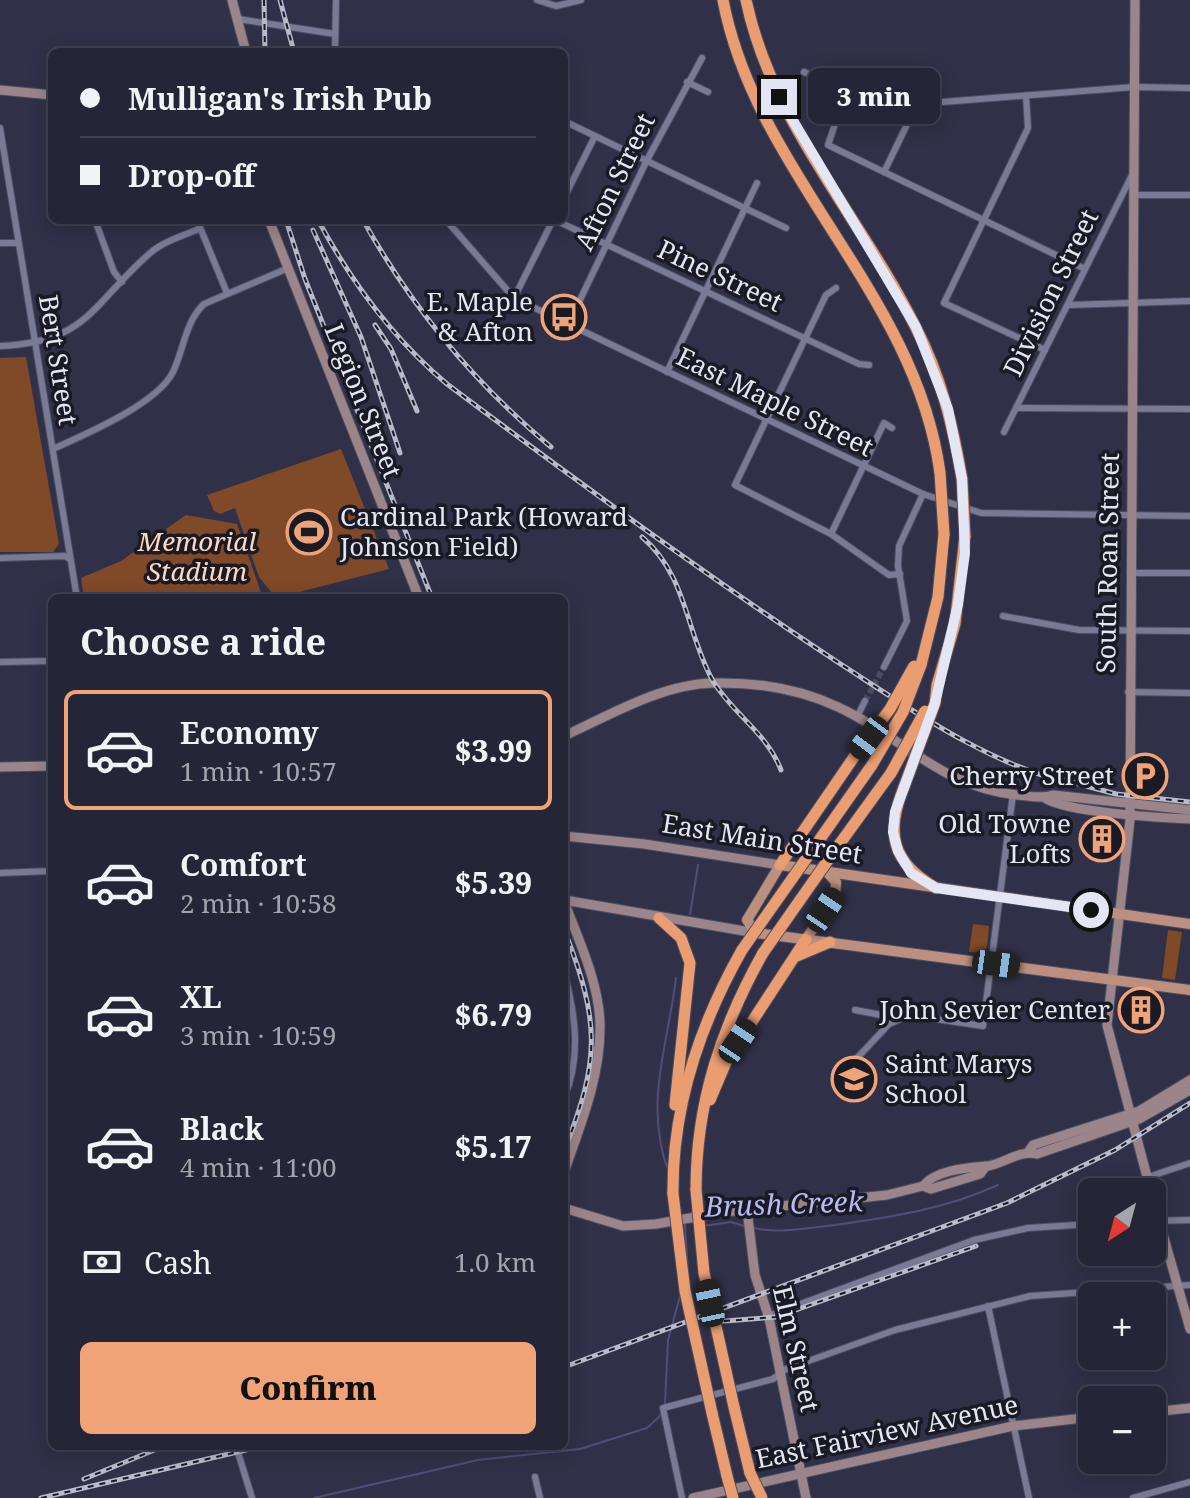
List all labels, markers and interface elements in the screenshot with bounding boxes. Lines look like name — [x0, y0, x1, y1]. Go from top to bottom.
callout: 3 min — [807, 69, 939, 125]
text: Mulligan's Irish Pub — [128, 78, 432, 119]
text: 3 min — [837, 78, 911, 114]
route end — [761, 79, 797, 115]
street label: Afton Street — [565, 107, 663, 256]
text: Drop-off — [128, 155, 255, 196]
street label: Division Street — [994, 203, 1106, 382]
street label: Pine Street — [652, 230, 789, 320]
place label: E. Maple & Afton — [427, 283, 533, 349]
street label: Bert Street — [31, 292, 87, 428]
bus stop icon: E. Maple & Afton — [540, 293, 588, 341]
street label: Legion Street — [317, 318, 411, 483]
street label: East Maple Street — [671, 338, 880, 464]
street label: South Roan Street — [1087, 452, 1127, 674]
place label: Cardinal Park (Howard Johnson Field) — [339, 498, 628, 564]
sports icon: Cardinal Park (Howard Johnson Field) — [285, 508, 333, 556]
park label: Memorial Stadium — [137, 523, 256, 589]
text: Choose a ride — [80, 617, 326, 666]
text: Economy — [180, 712, 319, 753]
car — [845, 712, 893, 764]
icon: car — [84, 714, 156, 786]
text: $3.99 — [455, 730, 532, 771]
parking icon: Cherry Street — [1121, 752, 1169, 800]
text: 1 min · 10:57 — [180, 753, 337, 789]
place label: Cherry Street — [949, 757, 1114, 793]
street label: East Main Street — [660, 804, 865, 872]
place label: Old Towne Lofts — [938, 805, 1071, 871]
building icon: Old Towne Lofts — [1078, 815, 1126, 863]
text: Comfort — [180, 844, 307, 885]
icon: car — [84, 846, 156, 918]
text: $5.39 — [455, 862, 532, 903]
car — [802, 883, 848, 937]
text: 2 min · 10:58 — [180, 885, 337, 921]
route start — [1073, 892, 1109, 928]
car — [971, 949, 1021, 979]
text: XL — [180, 976, 222, 1017]
icon: car — [84, 978, 156, 1050]
building icon: John Sevier Center — [1117, 986, 1165, 1034]
place label: John Sevier Center — [878, 991, 1110, 1027]
text: $6.79 — [455, 994, 532, 1035]
car — [715, 1014, 761, 1068]
text: 3 min · 10:59 — [180, 1017, 337, 1053]
place label: Saint Marys School — [885, 1045, 1032, 1111]
school or university icon: Saint Marys School — [830, 1055, 878, 1103]
text: Black — [180, 1108, 264, 1149]
icon: car — [84, 1110, 156, 1182]
text: $5.17 — [455, 1126, 532, 1167]
text: 4 min · 11:00 — [180, 1149, 337, 1185]
north arrow — [1078, 1178, 1166, 1266]
map controls — [1078, 1178, 1166, 1474]
water label: Brush Creek — [703, 1181, 865, 1225]
icon: cash — [80, 1240, 124, 1284]
text: Cash — [144, 1242, 212, 1283]
text: 1.0 km — [454, 1244, 536, 1280]
car — [693, 1277, 727, 1329]
street label: Elm Street — [765, 1282, 829, 1415]
button: + — [1078, 1282, 1166, 1370]
button: Confirm — [80, 1342, 536, 1434]
street label: East Fairview Avenue — [752, 1386, 1021, 1476]
button: − — [1078, 1386, 1166, 1474]

